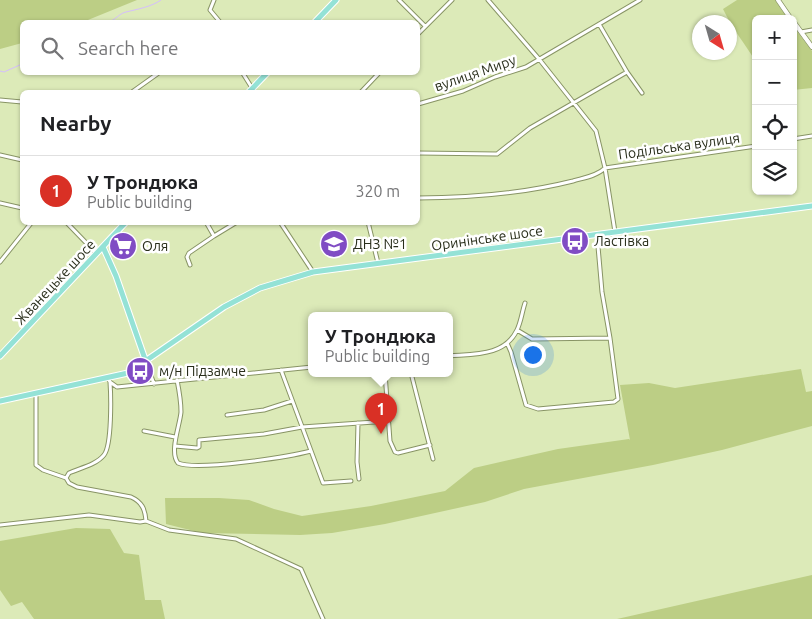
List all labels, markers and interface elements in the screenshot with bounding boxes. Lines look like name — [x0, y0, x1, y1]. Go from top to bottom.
north arrow — [692, 15, 737, 60]
map controls — [752, 15, 797, 195]
button: + — [752, 15, 797, 60]
search box — [20, 20, 420, 75]
icon: search — [38, 34, 66, 62]
text: Search here — [78, 37, 178, 59]
street label: вулиця Миру — [432, 52, 518, 94]
button: − — [752, 60, 797, 105]
button: locate — [752, 105, 797, 150]
text: Nearby — [40, 111, 111, 135]
street label: Подільська вулиця — [617, 130, 741, 162]
button: layers — [752, 150, 797, 195]
text: У Трондюка — [87, 171, 198, 193]
text: 1 — [51, 182, 61, 200]
text: 320 m — [355, 182, 400, 200]
text: Public building — [87, 193, 192, 211]
street label: Оринінське шосе — [430, 222, 544, 254]
bus stop icon: Ластівка — [560, 226, 590, 256]
school or university icon: ДНЗ №1 — [319, 229, 349, 259]
supermarket icon: Оля — [108, 231, 138, 261]
place label: Ластівка — [594, 233, 649, 249]
street label: Жванецьке шосе — [12, 236, 98, 328]
place label: ДНЗ №1 — [353, 236, 407, 252]
place label: Оля — [142, 238, 168, 254]
popup — [308, 312, 453, 377]
text: У Трондюка — [325, 325, 436, 347]
your location — [520, 342, 546, 368]
text: Public building — [325, 347, 430, 365]
bus stop icon: м/н Підзамче — [125, 356, 155, 386]
place label: м/н Підзамче — [159, 363, 246, 379]
pin: 1 — [365, 393, 397, 434]

